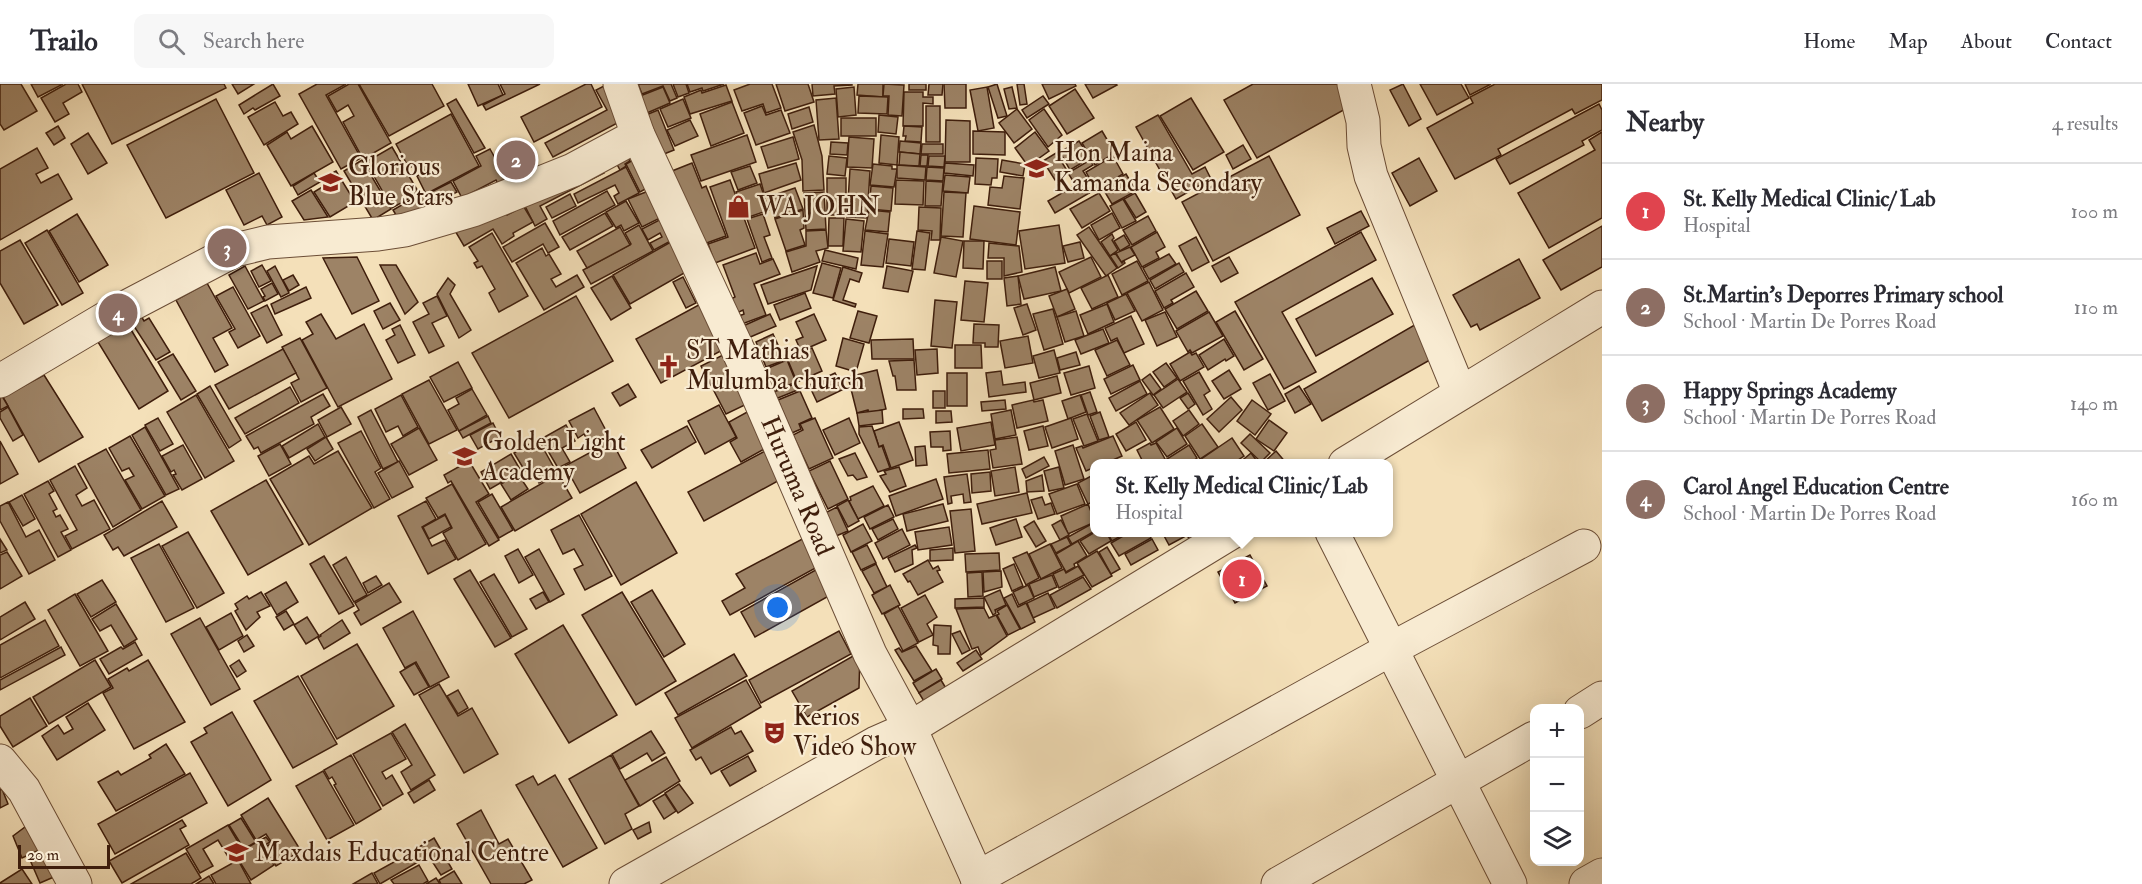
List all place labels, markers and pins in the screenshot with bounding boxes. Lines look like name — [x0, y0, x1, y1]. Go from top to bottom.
place label: Hon Maina Kamanda Secondary — [1054, 137, 1263, 199]
pin: 2 — [496, 138, 536, 182]
place label: Glorious Blue Stars — [348, 151, 454, 213]
school or university icon: Hon Maina Kamanda Secondary — [1023, 155, 1049, 181]
school or university icon: Glorious Blue Stars — [317, 169, 343, 195]
place label: WA JOHN — [756, 191, 881, 223]
shop icon: WA JOHN — [726, 194, 752, 220]
pin: 3 — [208, 226, 246, 270]
pin: 4 — [98, 290, 138, 336]
place label: ST Mathias Mulumba church — [686, 335, 865, 397]
church icon: ST Mathias Mulumba church — [655, 353, 681, 379]
place label: Golden Light Academy — [481, 426, 626, 488]
school or university icon: Golden Light Academy — [451, 444, 477, 470]
pin: 1 — [1222, 556, 1262, 602]
place label: Kerios Video Show — [793, 701, 917, 763]
theatre icon: Kerios Video Show — [762, 719, 788, 745]
place label: Maxdais Educational Centre — [255, 837, 549, 869]
school or university icon: Maxdais Educational Centre — [224, 840, 250, 866]

